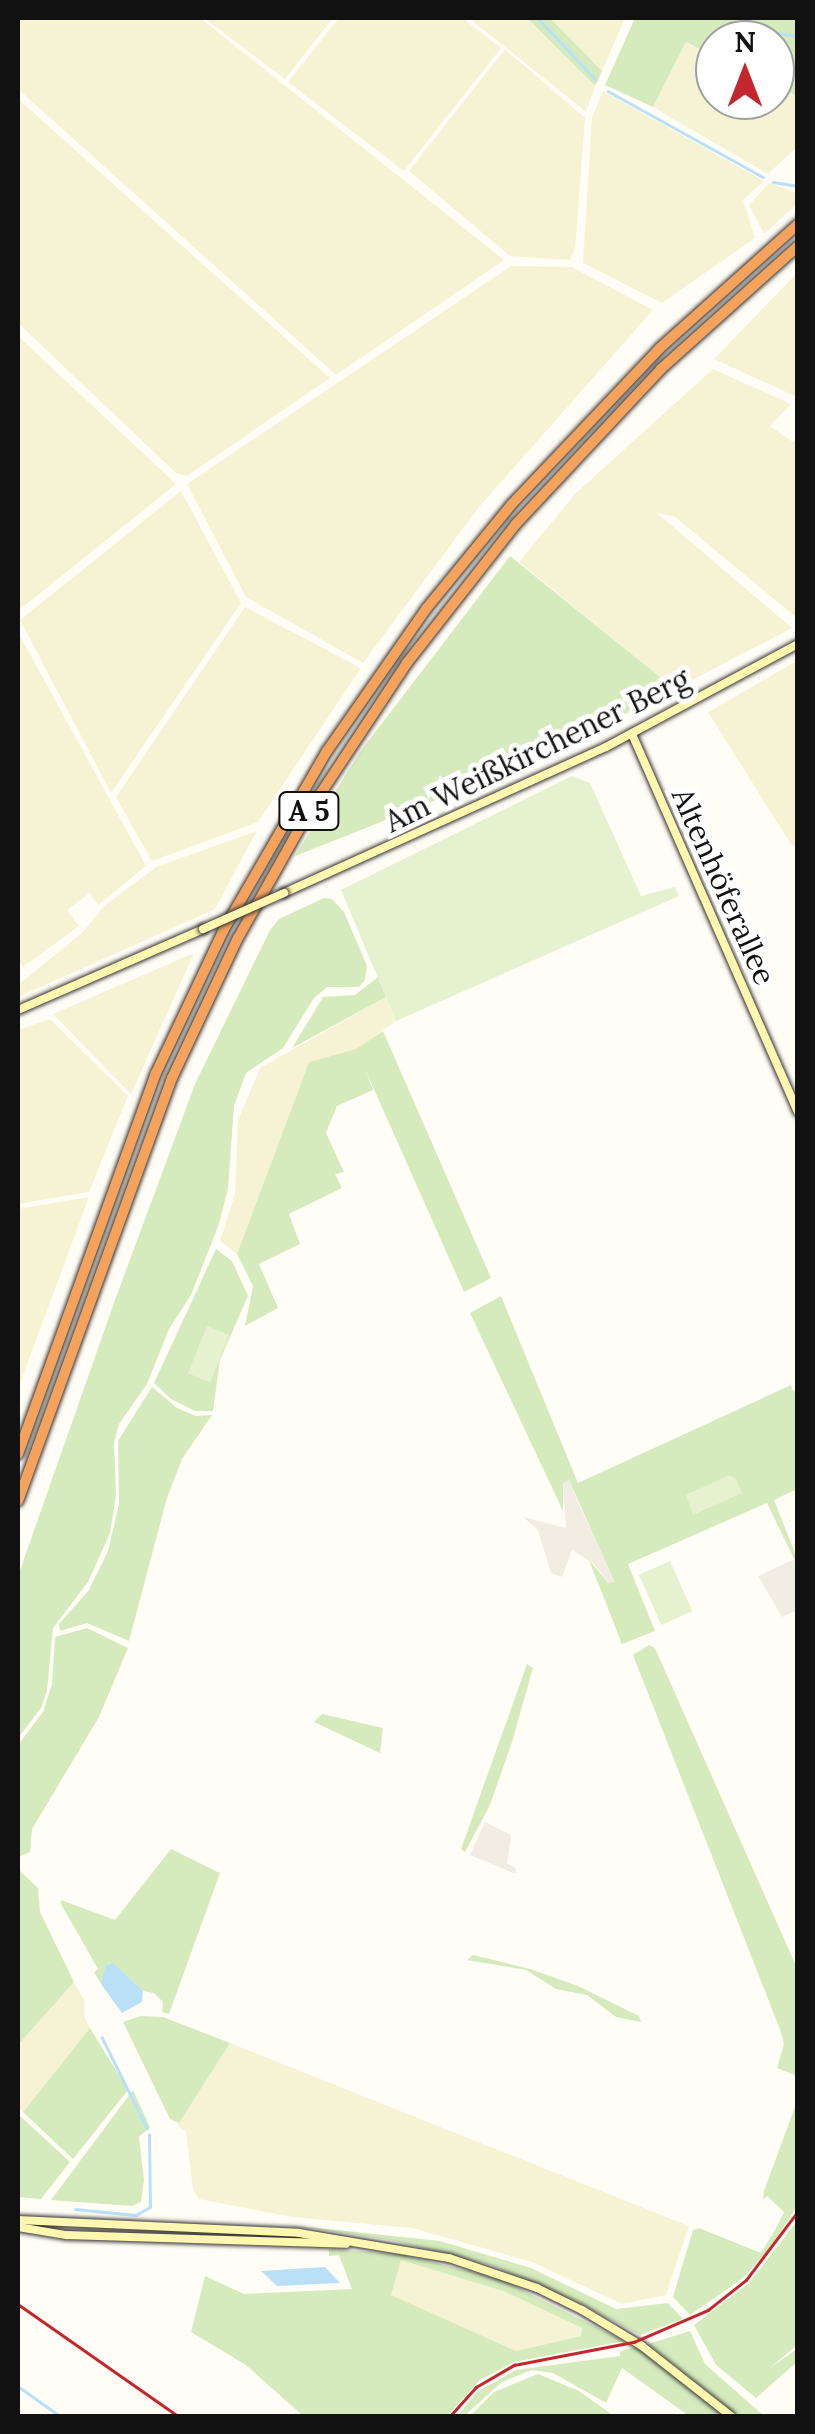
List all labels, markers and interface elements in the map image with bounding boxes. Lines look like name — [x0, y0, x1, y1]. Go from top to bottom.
north arrow — [695, 20, 795, 120]
text: N — [734, 24, 756, 60]
street label: Am Weißkirchener Berg — [379, 661, 695, 839]
street label: Altenhöferallee — [665, 782, 783, 990]
road number: A 5 — [276, 788, 342, 834]

